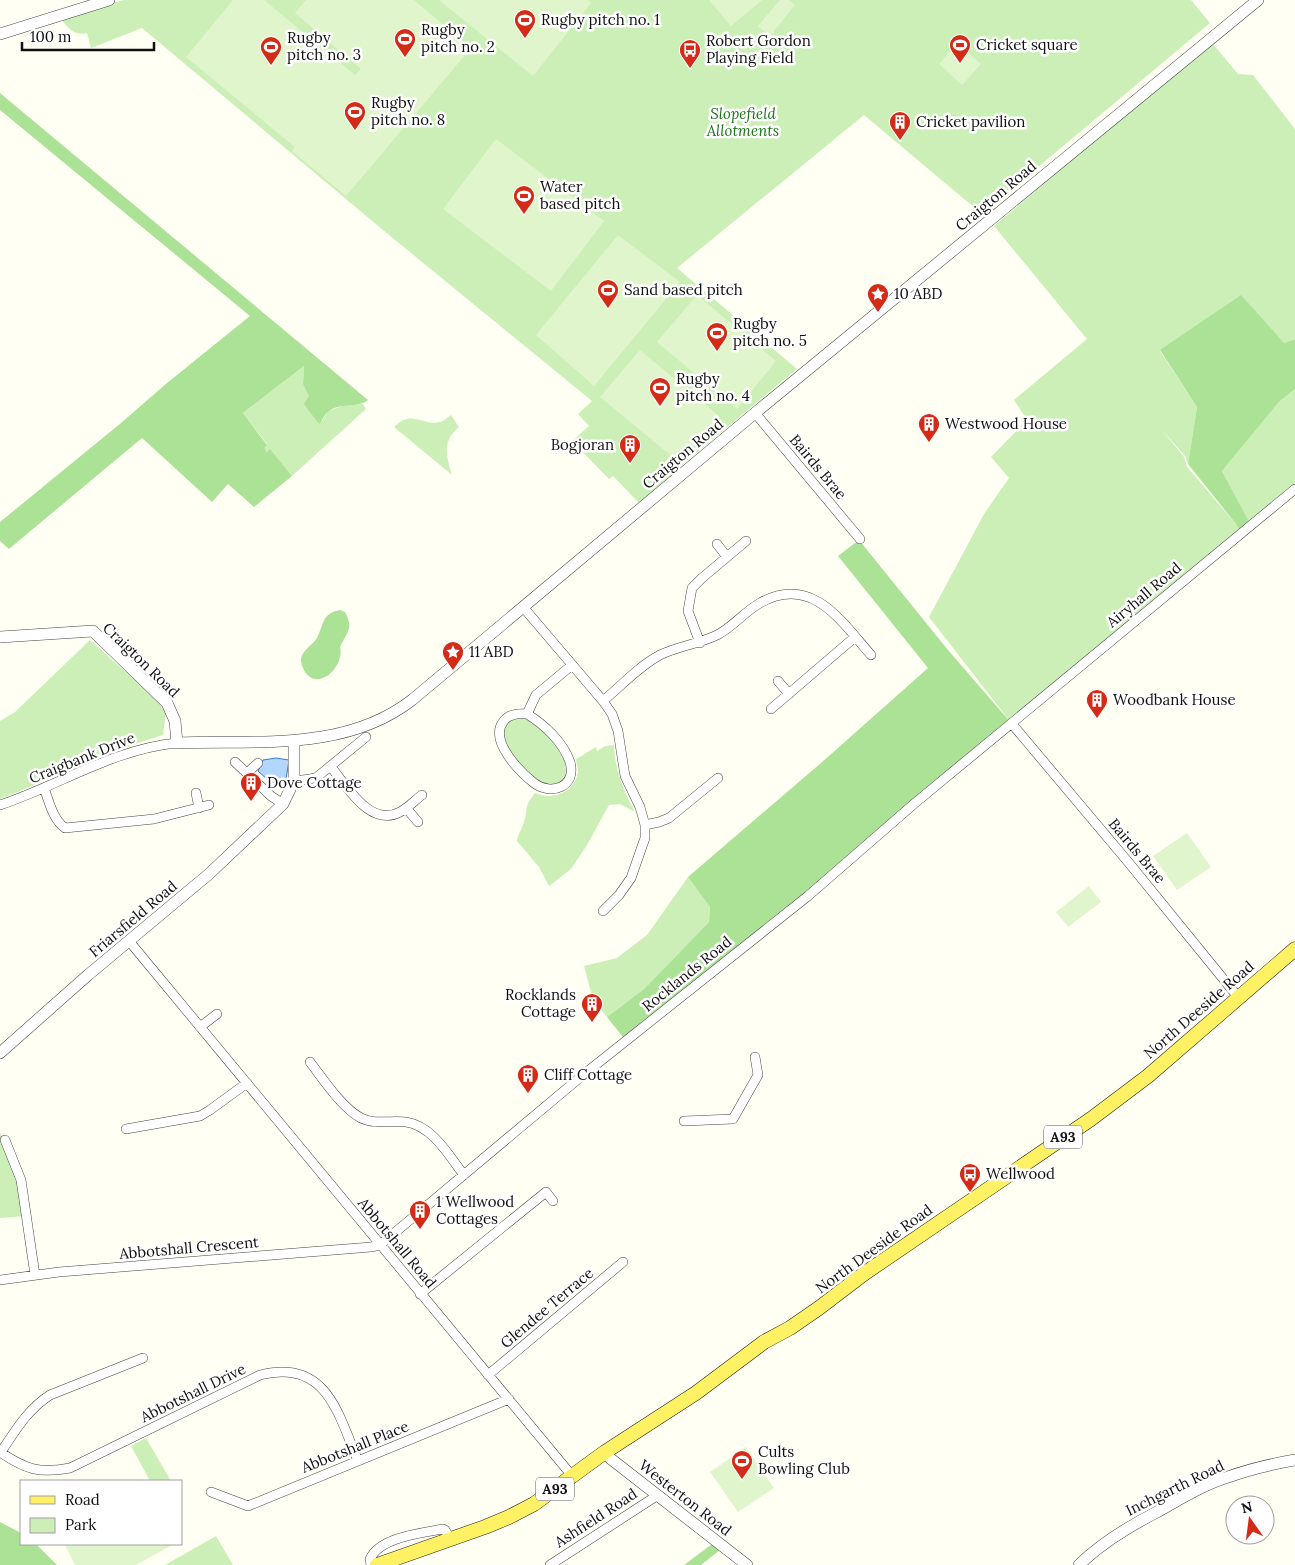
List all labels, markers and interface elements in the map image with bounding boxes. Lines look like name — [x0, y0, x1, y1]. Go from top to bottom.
sports icon: Rugby pitch no. 1 — [513, 8, 537, 39]
place label: Rugby pitch no. 1 — [541, 10, 660, 29]
scale bar — [22, 20, 155, 52]
place label: Rugby pitch no. 2 — [421, 20, 495, 56]
text: 100 m — [30, 27, 71, 46]
sports icon: Rugby pitch no. 2 — [393, 27, 417, 58]
place label: Rugby pitch no. 3 — [287, 28, 361, 64]
place label: Robert Gordon Playing Field — [706, 31, 811, 67]
sports icon: Cricket square — [948, 33, 972, 64]
sports icon: Rugby pitch no. 3 — [259, 35, 283, 66]
place label: Cricket square — [976, 35, 1078, 54]
bus stop icon: Robert Gordon Playing Field — [678, 38, 702, 69]
place label: Rugby pitch no. 8 — [371, 93, 445, 129]
sports icon: Rugby pitch no. 8 — [343, 100, 367, 131]
park label: Slopefield Allotments — [706, 104, 779, 140]
building icon: Cricket pavilion — [888, 110, 912, 141]
place label: Cricket pavilion — [916, 112, 1025, 131]
street label: Craigton Road — [951, 156, 1040, 235]
place label: Water based pitch — [540, 177, 621, 213]
sports icon: Water based pitch — [512, 184, 536, 215]
sports icon: Sand based pitch — [596, 278, 620, 309]
place label: Sand based pitch — [624, 280, 743, 299]
place icon: 10 ABD — [866, 282, 890, 313]
place label: 10 ABD — [894, 284, 942, 303]
place label: Rugby pitch no. 5 — [733, 314, 807, 350]
sports icon: Rugby pitch no. 5 — [705, 321, 729, 352]
place label: Rugby pitch no. 4 — [676, 369, 750, 405]
sports icon: Rugby pitch no. 4 — [648, 376, 672, 407]
building icon: Westwood House — [917, 412, 941, 443]
street label: Craigton Road — [638, 414, 727, 493]
place label: Westwood House — [945, 414, 1067, 433]
street label: Bairds Brae — [786, 430, 851, 503]
building icon: Bogjoran — [618, 433, 642, 464]
place label: Bogjoran — [551, 435, 614, 454]
street label: Airyhall Road — [1102, 558, 1185, 632]
street label: Craigton Road — [99, 618, 184, 701]
place icon: 11 ABD — [441, 640, 465, 671]
place label: 11 ABD — [469, 642, 514, 661]
building icon: Woodbank House — [1085, 688, 1109, 719]
place label: Woodbank House — [1113, 690, 1236, 709]
street label: Craigbank Drive — [26, 728, 138, 787]
building icon: Dove Cottage — [239, 771, 263, 802]
place label: Dove Cottage — [267, 773, 362, 792]
street label: Bairds Brae — [1105, 814, 1170, 887]
street label: Friarsfield Road — [85, 876, 181, 961]
street label: Rocklands Road — [638, 932, 735, 1016]
street label: North Deeside Road — [1140, 957, 1258, 1063]
place label: Rocklands Cottage — [505, 985, 576, 1021]
building icon: Rocklands Cottage — [580, 992, 604, 1023]
building icon: Cliff Cottage — [516, 1063, 540, 1094]
place label: Cliff Cottage — [544, 1065, 632, 1084]
road number: A93 — [1044, 1126, 1082, 1148]
bus stop icon: Wellwood — [958, 1162, 982, 1193]
place label: Wellwood — [986, 1164, 1055, 1183]
place label: 1 Wellwood Cottages — [436, 1192, 514, 1228]
street label: Abbotshall Road — [353, 1193, 441, 1292]
building icon: 1 Wellwood Cottages — [408, 1199, 432, 1230]
street label: North Deeside Road — [812, 1200, 936, 1297]
street label: Abbotshall Crescent — [117, 1232, 260, 1263]
street label: Glendee Terrace — [496, 1263, 597, 1352]
street label: Abbotshall Drive — [136, 1359, 249, 1427]
street label: Abbotshall Place — [297, 1416, 411, 1477]
place label: Cults Bowling Club — [758, 1442, 850, 1478]
sports icon: Cults Bowling Club — [730, 1449, 754, 1480]
street label: Westerton Road — [635, 1456, 735, 1540]
street label: Inchgarth Road — [1122, 1456, 1227, 1520]
road number: A93 — [536, 1478, 574, 1500]
legend — [20, 1480, 182, 1545]
street label: Ashfield Road — [550, 1484, 641, 1552]
text: Road — [65, 1490, 100, 1509]
north arrow — [1225, 1495, 1275, 1545]
text: N — [1239, 1497, 1254, 1517]
text: Park — [65, 1515, 96, 1534]

